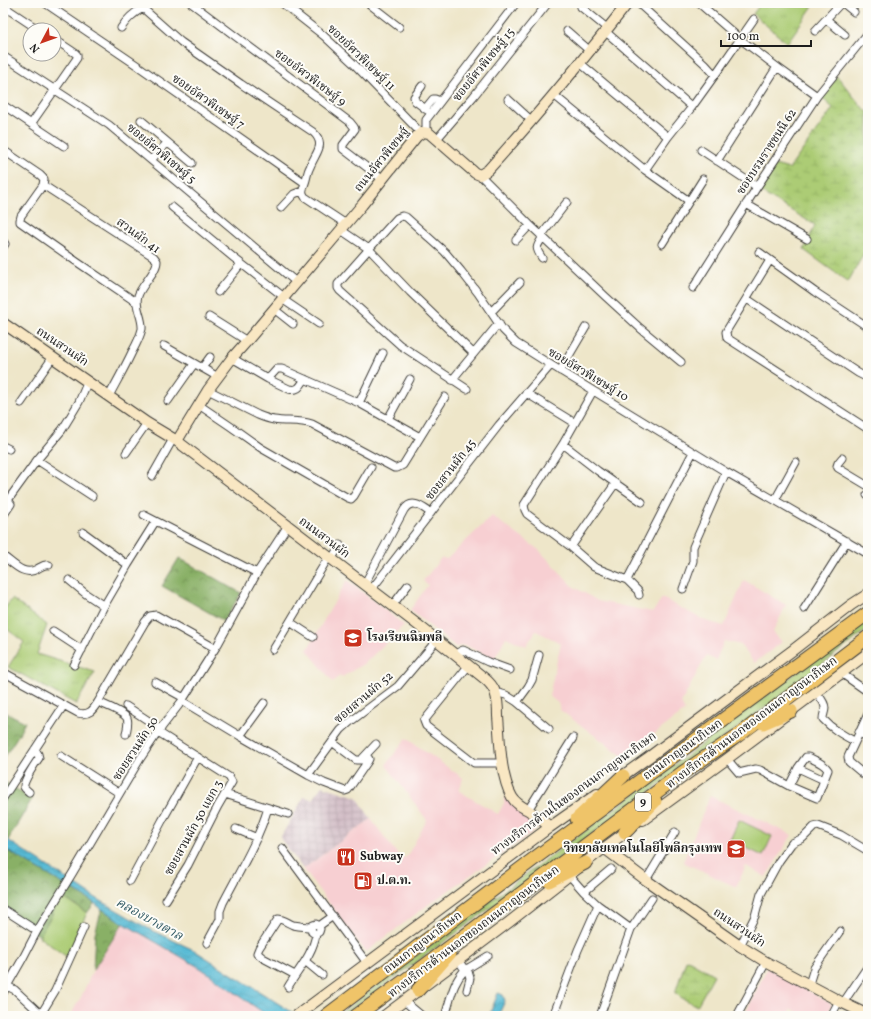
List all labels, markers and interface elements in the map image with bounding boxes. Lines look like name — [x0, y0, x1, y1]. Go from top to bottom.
street label: ซอยอัศวพิเชษฐ์ 11 — [323, 21, 399, 95]
north arrow — [22, 22, 62, 62]
scale bar — [721, 22, 811, 48]
street label: ซอยอัศวพิเชษฐ์ 15 — [449, 25, 519, 105]
text: 100 m — [727, 29, 760, 45]
text: N — [27, 40, 44, 56]
street label: ซอยอัศวพิเชษฐ์ 9 — [271, 46, 349, 110]
street label: ซอยอัศวพิเชษฐ์ 7 — [168, 71, 248, 133]
street label: ซอยบรมราชชนนี 62 — [733, 106, 801, 198]
street label: ซอยอัศวพิเชษฐ์ 5 — [123, 120, 199, 188]
street label: ถนนอัศวพิเชษฐ์ — [351, 124, 413, 196]
street label: สวนผัก 41 — [113, 215, 163, 257]
street label: ถนนสวนผัก — [33, 324, 91, 370]
street label: ซอยอัศวพิเชษฐ์ 10 — [545, 345, 631, 405]
street label: ซอยสวนผัก 45 — [422, 436, 480, 504]
street label: ถนนสวนผัก — [295, 514, 353, 562]
school or university icon: โรงเรียนฉิมพลี — [342, 627, 364, 649]
place label: โรงเรียนฉิมพลี — [366, 628, 442, 646]
street label: ทางบริการด้านนอกของถนนกาญจนาภิเษก — [664, 654, 840, 792]
street label: ซอยสวนผัก 52 — [331, 668, 397, 728]
street label: ซอยสวนผัก 50 — [109, 714, 163, 784]
street label: ถนนกาญจนาภิเษก — [641, 716, 725, 784]
street label: ทางบริการด้านในของถนนกาญจนาภิเษก — [487, 727, 660, 859]
street label: ซอยสวนผัก 50 แยก 3 — [161, 778, 227, 878]
road number: 9 — [635, 793, 651, 811]
school or university icon: วิทยาลัยเทคโนโลยีโพลีกรุงเทพ — [725, 838, 747, 860]
place label: วิทยาลัยเทคโนโลยีโพลีกรุงเทพ — [563, 839, 722, 857]
restaurant icon: Subway — [335, 846, 357, 868]
place label: Subway — [360, 849, 404, 865]
street label: ทางบริการด้านนอกของถนนกาญจนาภิเษก — [386, 863, 562, 1001]
fuel station icon: ป.ต.ท. — [352, 870, 374, 892]
place label: ป.ต.ท. — [377, 873, 411, 889]
water label: คลองบางตาล — [112, 894, 187, 946]
street label: ถนนสวนผัก — [710, 905, 768, 951]
street label: ถนนกาญจนาภิเษก — [381, 909, 465, 977]

